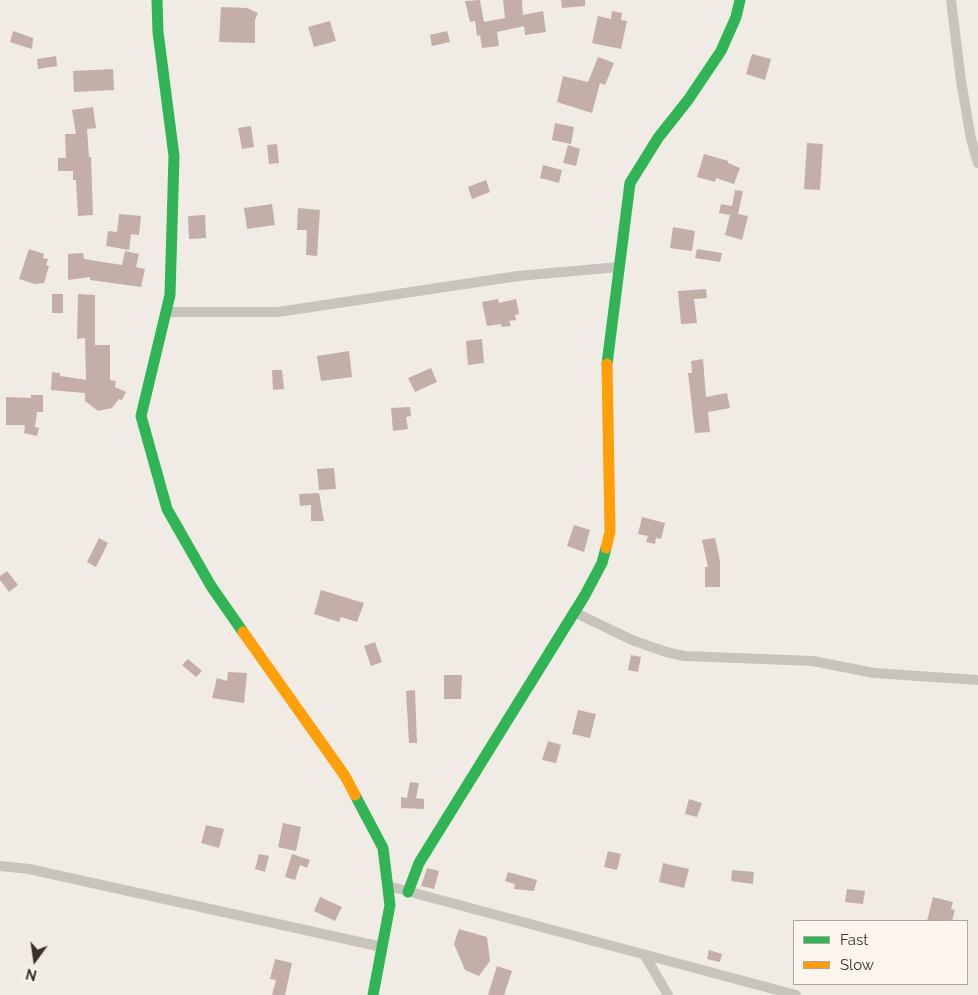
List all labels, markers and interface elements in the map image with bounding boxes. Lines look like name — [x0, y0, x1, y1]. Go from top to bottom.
legend — [793, 920, 968, 985]
text: Fast — [840, 931, 868, 949]
north arrow — [10, 935, 60, 985]
text: Slow — [840, 956, 874, 974]
text: N — [24, 965, 38, 984]

